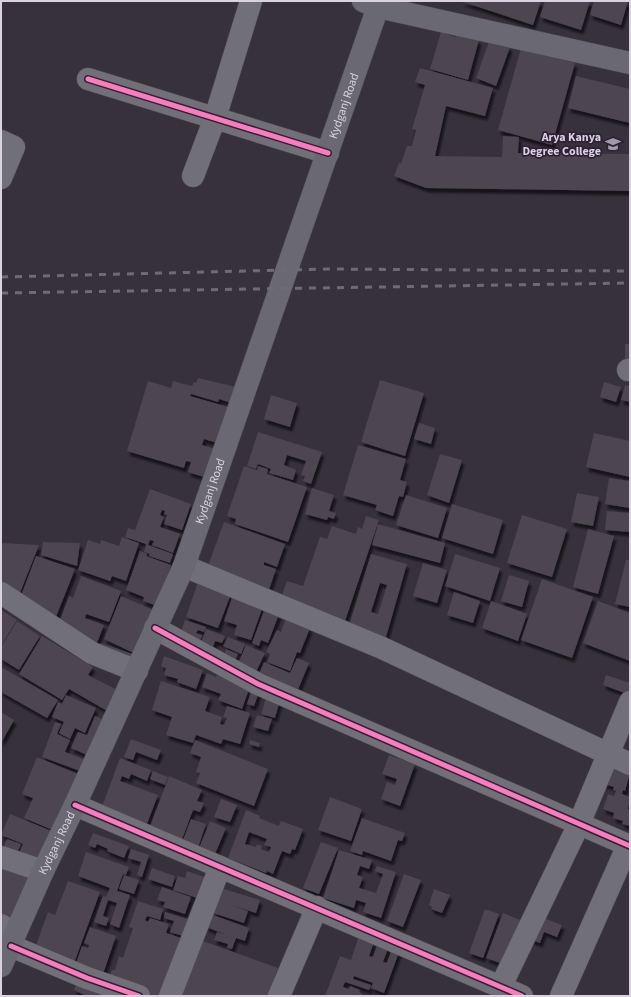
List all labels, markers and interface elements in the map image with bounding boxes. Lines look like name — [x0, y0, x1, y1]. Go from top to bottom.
street label: Kydganj Road — [324, 71, 363, 141]
place label: Arya Kanya Degree College — [522, 129, 601, 160]
school or university icon: Arya Kanya Degree College — [604, 135, 622, 153]
street label: Kydganj Road — [191, 456, 229, 526]
street label: Kydganj Road — [34, 808, 79, 878]

